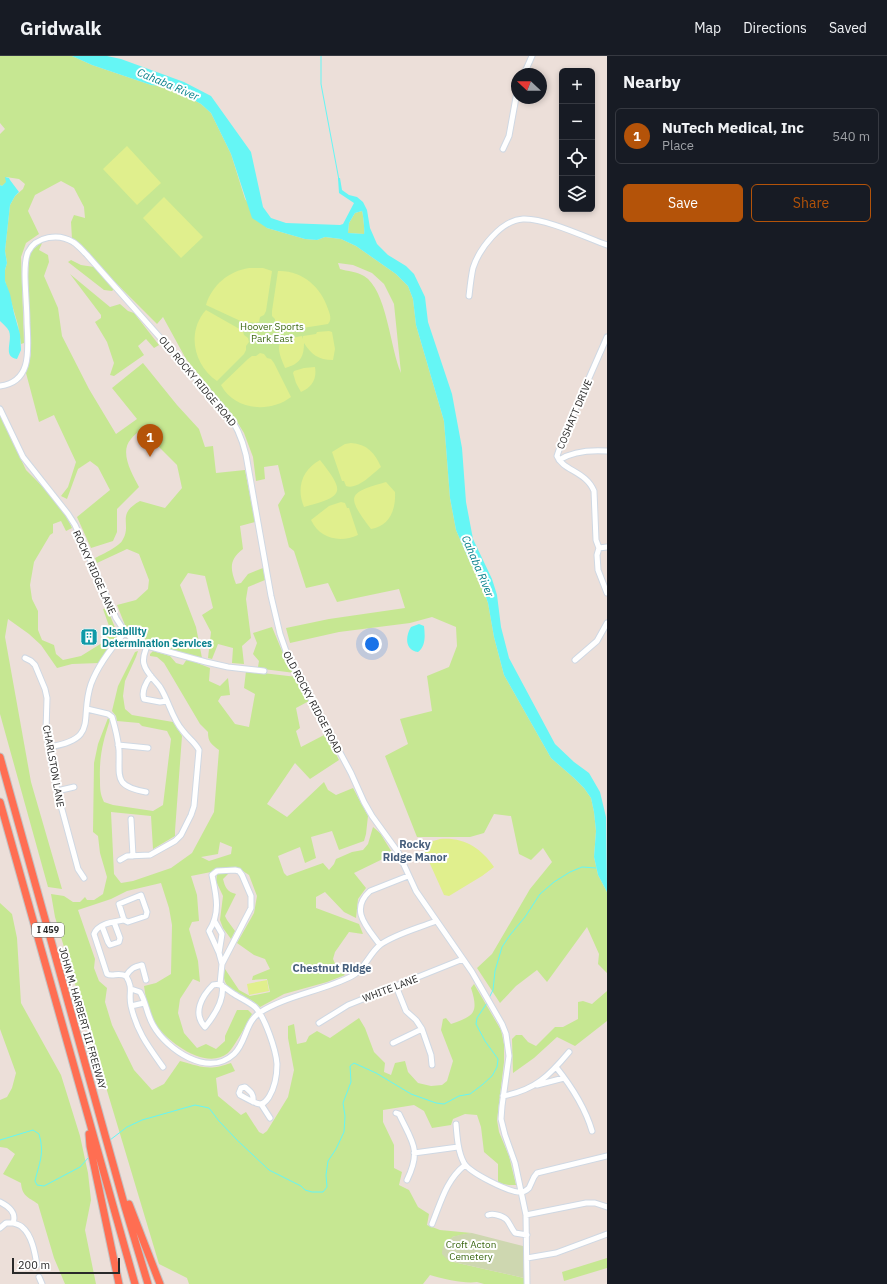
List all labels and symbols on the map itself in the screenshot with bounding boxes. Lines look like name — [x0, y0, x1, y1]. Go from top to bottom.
water label: Cahaba River — [135, 65, 202, 104]
north arrow — [511, 68, 547, 104]
park label: Hoover Sports Park East — [240, 320, 304, 345]
street label: OLD ROCKY RIDGE ROAD — [156, 334, 239, 429]
street label: COSHATT DRIVE — [554, 377, 595, 451]
pin: 1 — [137, 424, 163, 457]
street label: ROCKY RIDGE LANE — [70, 528, 119, 616]
water label: Cahaba River — [459, 533, 498, 600]
place label: Disability Determination Services — [102, 625, 212, 650]
building icon: Disability Determination Services — [79, 627, 99, 647]
your location — [362, 634, 382, 654]
street label: OLD ROCKY RIDGE ROAD — [280, 649, 345, 756]
street label: CHARLSTON LANE — [40, 724, 67, 808]
district label: Rocky Ridge Manor — [383, 837, 448, 864]
road number: I 459 — [32, 923, 64, 937]
street label: JOHN M. HARBERT III FREEWAY — [56, 946, 109, 1091]
district label: Chestnut Ridge — [293, 961, 371, 975]
street label: WHITE LANE — [361, 972, 420, 1005]
park label: Croft Acton Cemetery — [446, 1238, 496, 1263]
scale bar — [12, 1256, 120, 1275]

